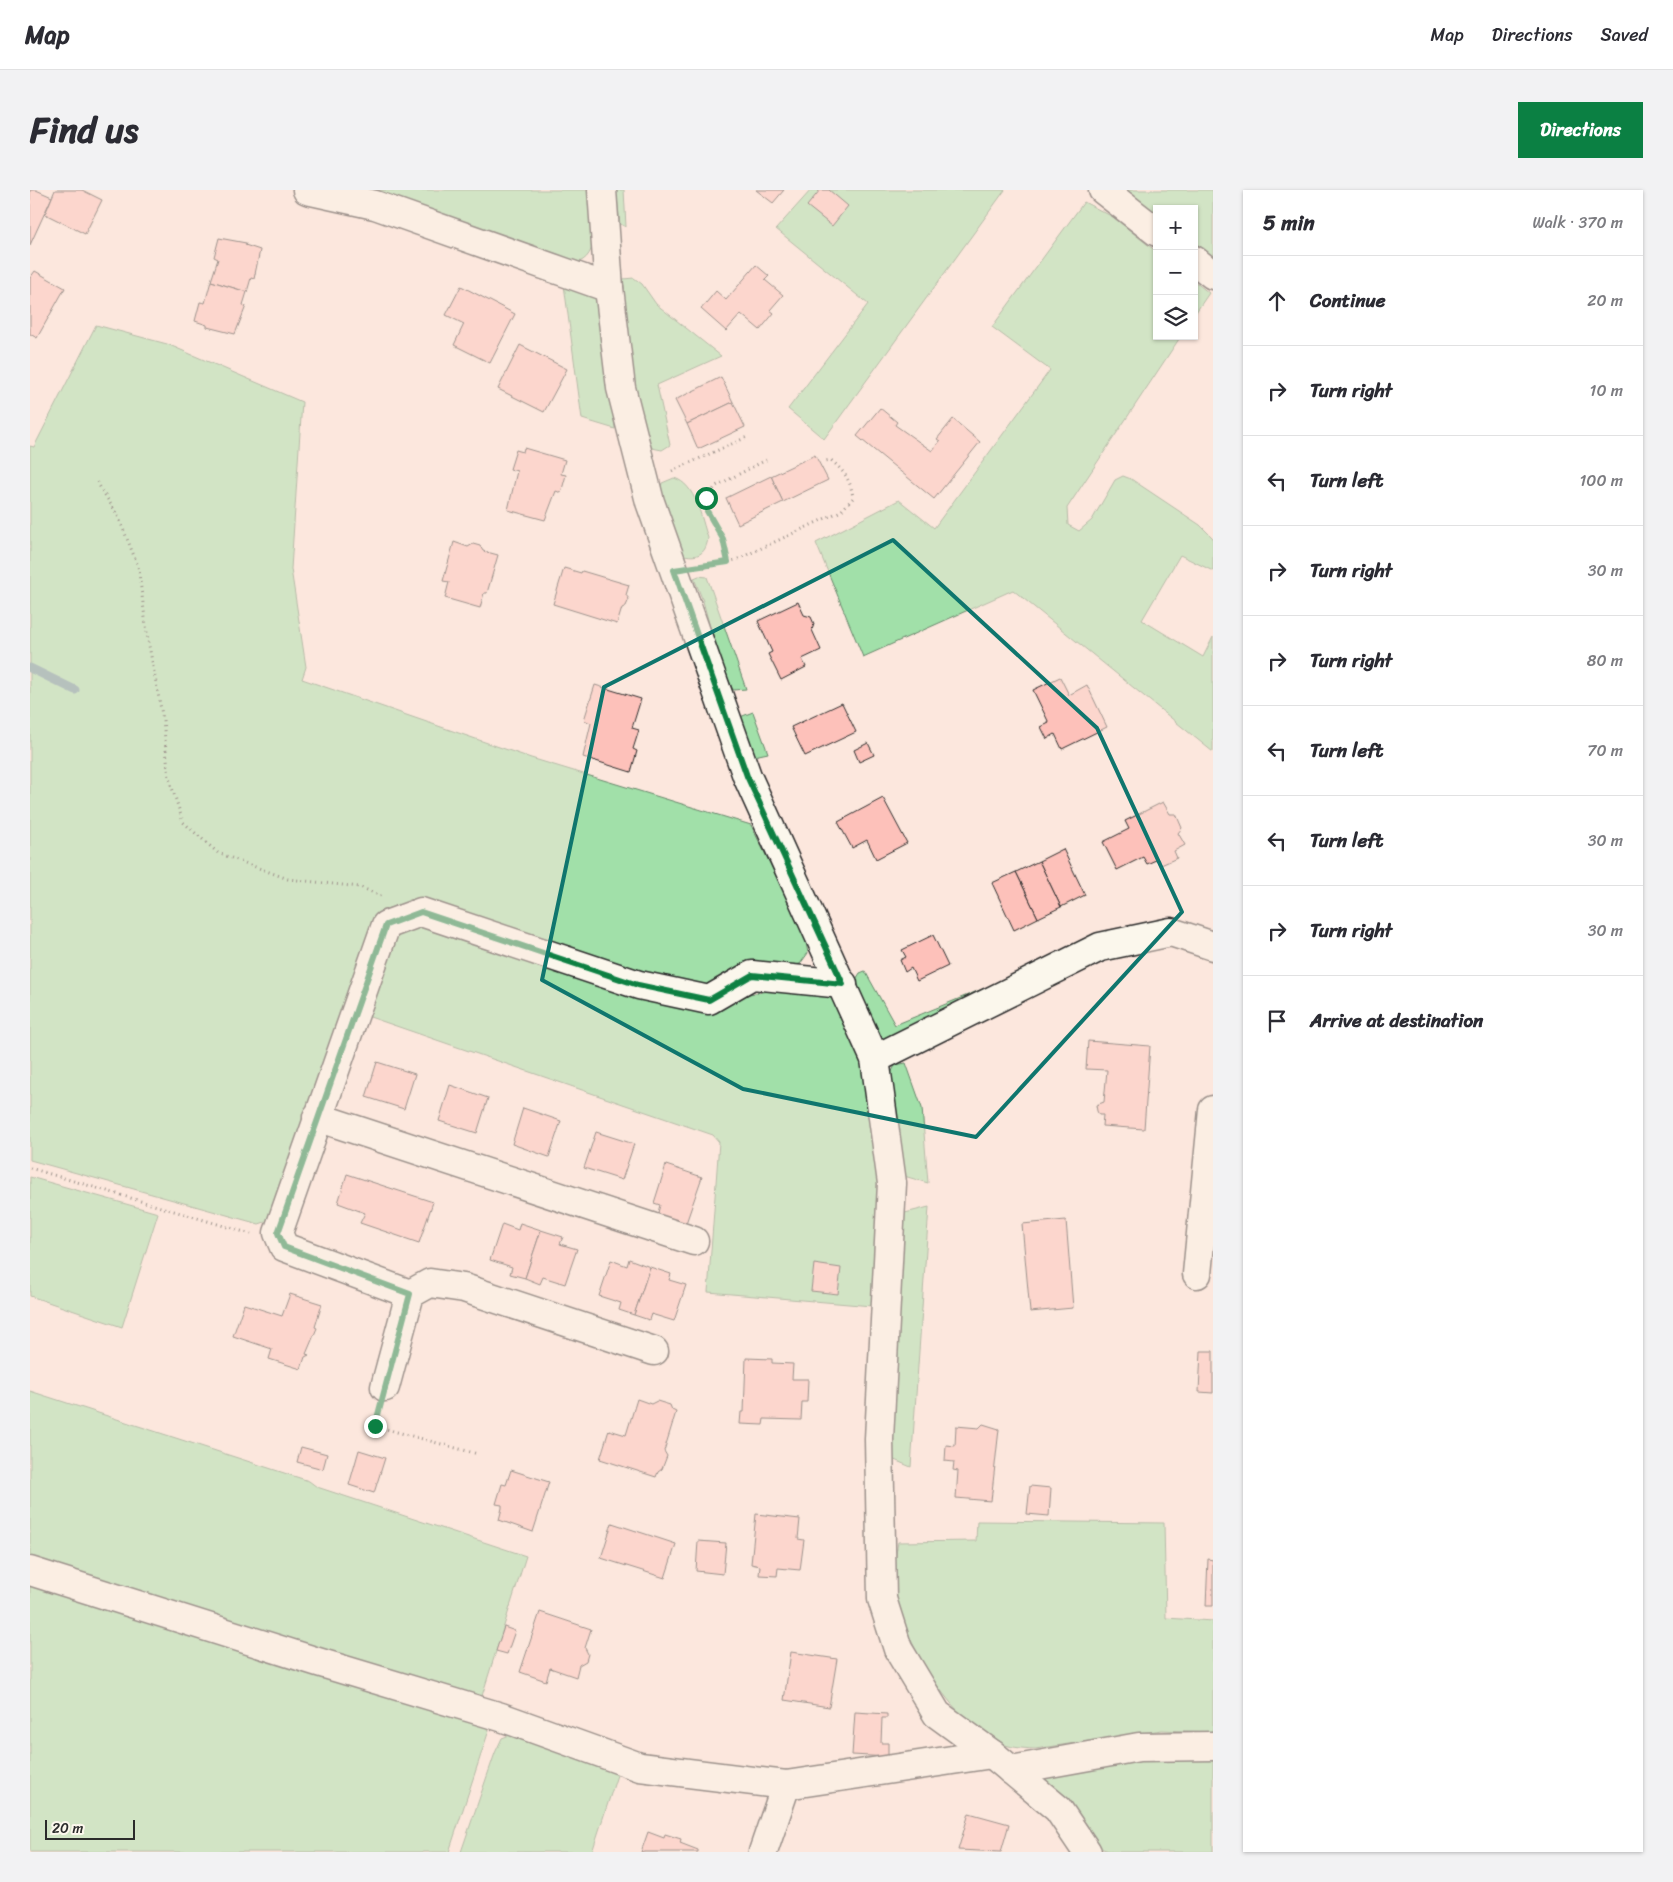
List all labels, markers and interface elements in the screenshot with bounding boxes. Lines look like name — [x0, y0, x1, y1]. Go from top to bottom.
text: Map — [25, 14, 69, 56]
text: Map — [1431, 19, 1464, 51]
text: Directions — [1492, 19, 1573, 51]
text: Saved — [1601, 19, 1648, 51]
text: Find us — [30, 99, 138, 161]
button: Directions — [1518, 102, 1643, 158]
text: 5 min — [1263, 204, 1315, 242]
map controls — [1153, 205, 1198, 340]
button: + — [1153, 205, 1198, 250]
text: Walk · 370 m — [1532, 208, 1623, 237]
button: − — [1153, 250, 1198, 295]
text: Continue — [1310, 284, 1386, 317]
text: 20 m — [1587, 286, 1623, 315]
icon: ahead — [1263, 287, 1291, 315]
button: layers — [1153, 295, 1198, 340]
text: Turn right — [1310, 374, 1392, 407]
text: 10 m — [1590, 376, 1623, 405]
icon: right — [1263, 377, 1291, 405]
text: Turn left — [1310, 464, 1383, 497]
text: 100 m — [1579, 466, 1623, 495]
icon: left — [1263, 467, 1291, 495]
route start — [695, 487, 718, 510]
text: Turn right — [1310, 554, 1392, 587]
text: 30 m — [1588, 556, 1623, 585]
icon: right — [1263, 557, 1291, 585]
text: Turn right — [1310, 644, 1392, 677]
text: 80 m — [1587, 646, 1623, 675]
icon: right — [1263, 647, 1291, 675]
text: Turn left — [1310, 734, 1383, 767]
text: 70 m — [1587, 736, 1623, 765]
icon: left — [1263, 737, 1291, 765]
text: Turn left — [1310, 824, 1383, 857]
text: 30 m — [1588, 826, 1623, 855]
icon: left — [1263, 827, 1291, 855]
text: Turn right — [1310, 914, 1392, 947]
text: 30 m — [1588, 916, 1623, 945]
icon: right — [1263, 917, 1291, 945]
text: Arrive at destination — [1310, 1004, 1483, 1037]
icon: arrive — [1263, 1007, 1291, 1035]
route end — [364, 1415, 387, 1438]
text: 20 m — [52, 1816, 83, 1841]
scale bar — [45, 1817, 135, 1840]

